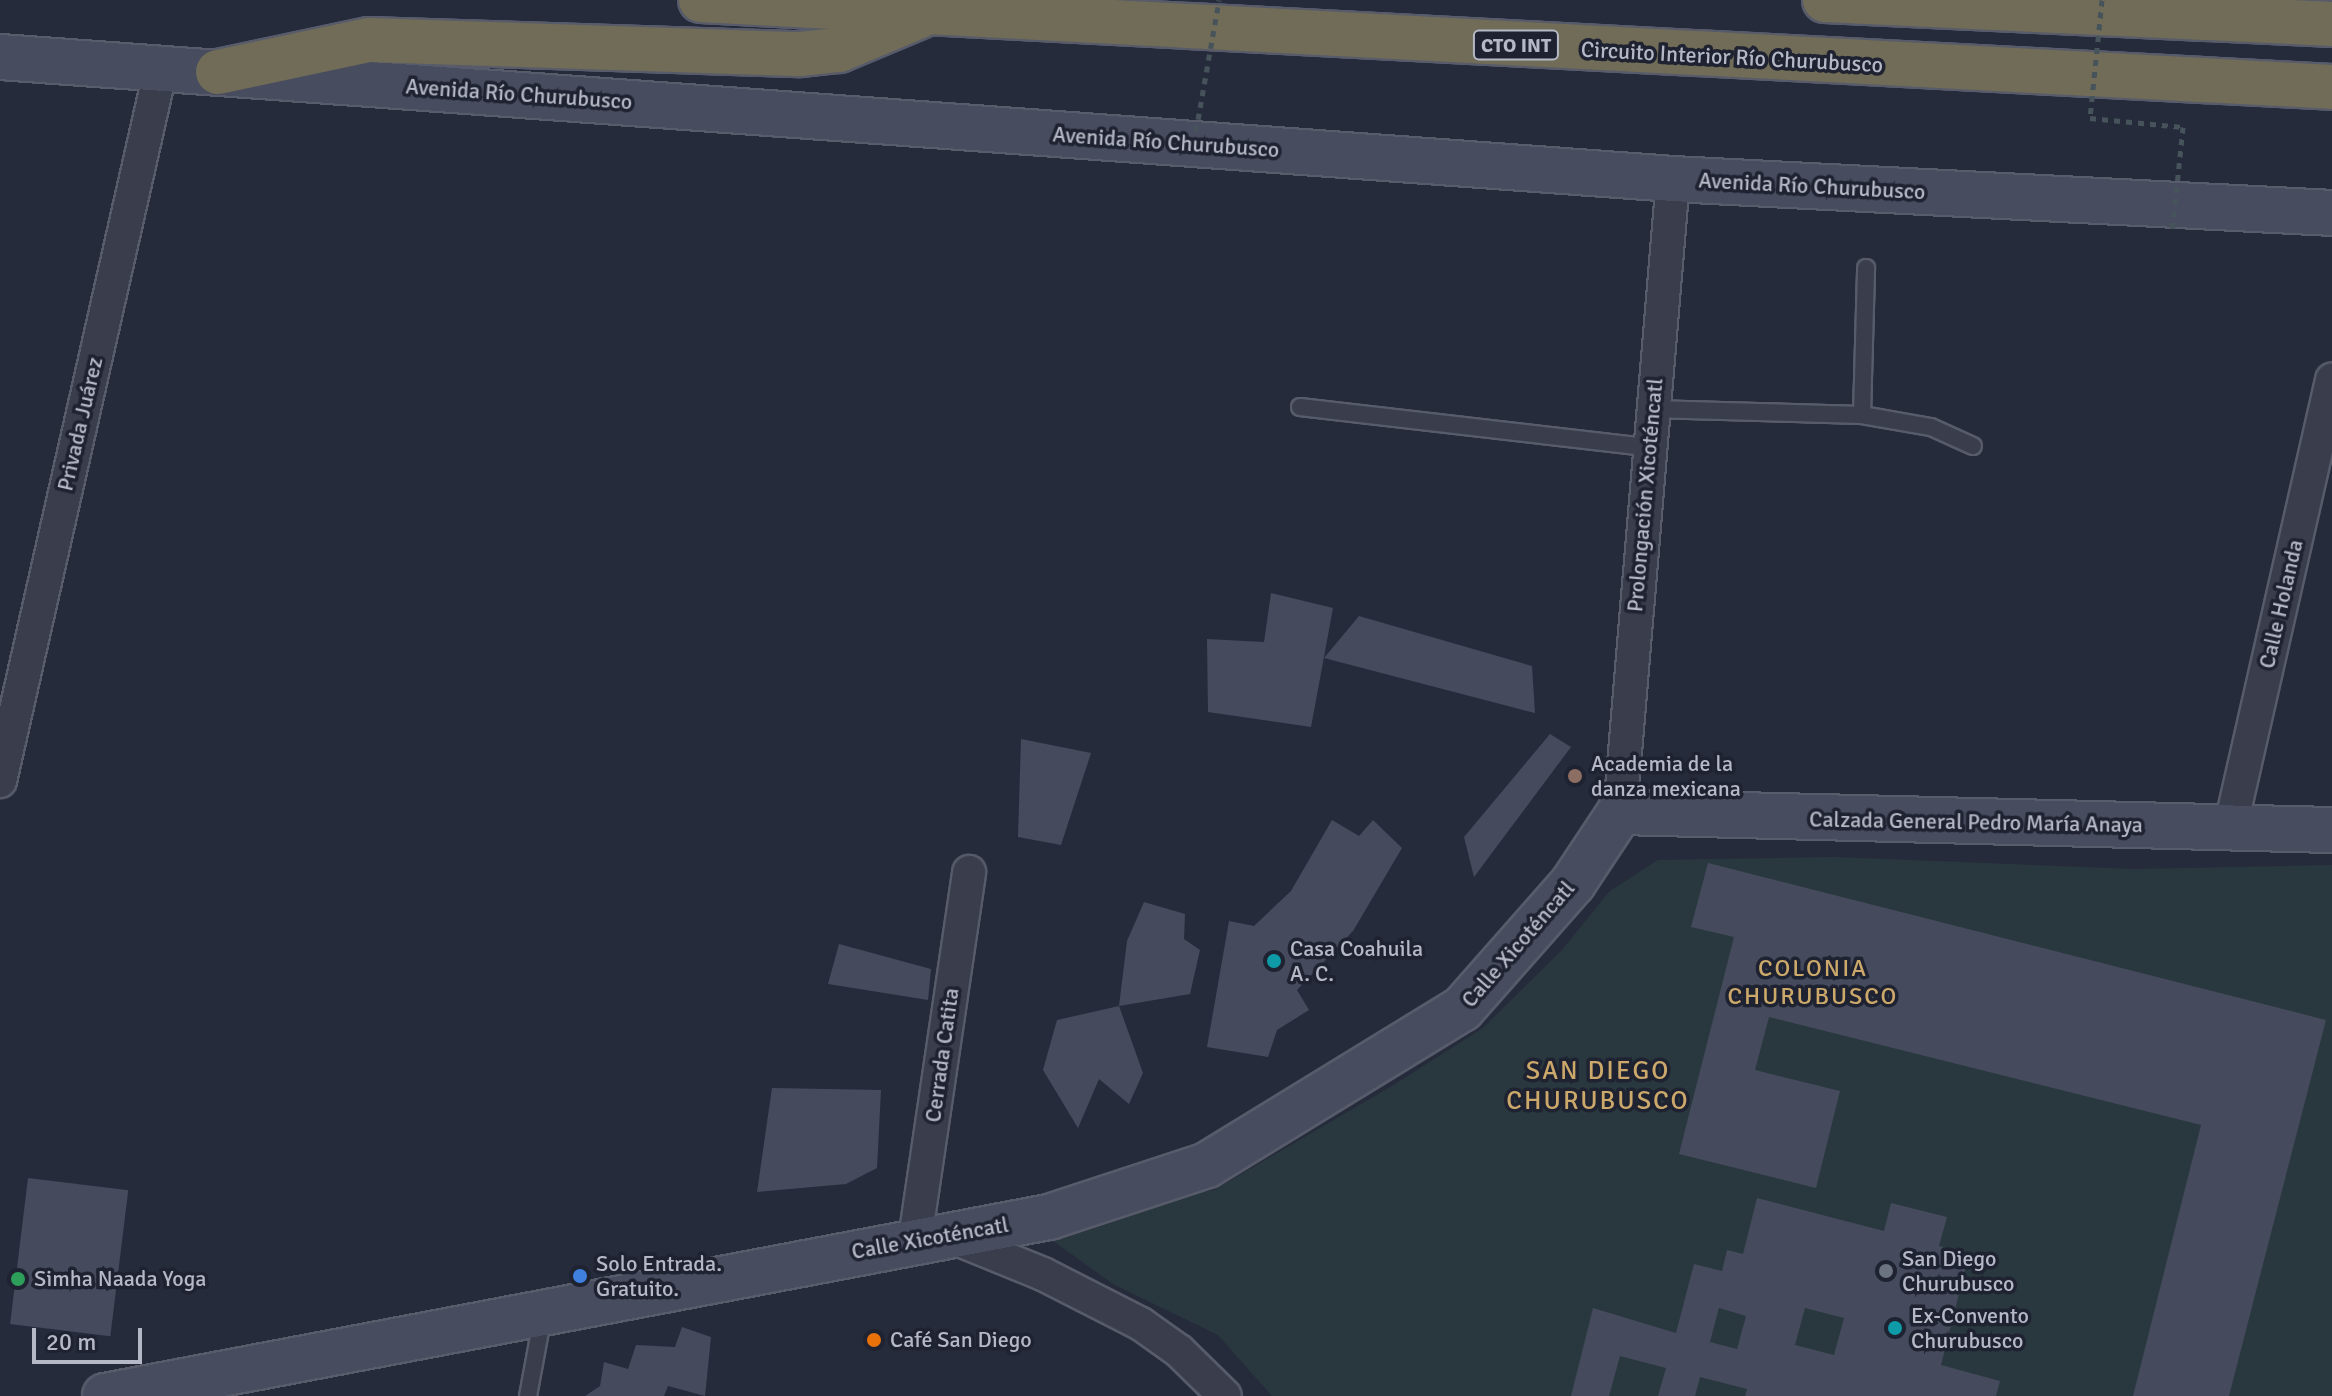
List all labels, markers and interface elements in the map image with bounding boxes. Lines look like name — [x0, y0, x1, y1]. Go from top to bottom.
road number: CTO INT — [1472, 29, 1560, 61]
street label: Circuito Interior Río Churubusco — [1580, 36, 1884, 78]
street label: Avenida Río Churubusco — [405, 73, 633, 115]
street label: Avenida Río Churubusco — [1052, 121, 1280, 163]
street label: Avenida Río Churubusco — [1698, 167, 1926, 205]
street label: Privada Juárez — [52, 354, 108, 494]
street label: Prolongación Xicoténcatl — [1622, 377, 1668, 613]
street label: Calle Holanda — [2253, 537, 2309, 671]
place label: Academia de la danza mexicana — [1591, 750, 1741, 802]
marker: Academia de la danza mexicana — [1566, 767, 1584, 785]
street label: Calzada General Pedro María Anaya — [1809, 806, 2143, 838]
street label: Calle Xicoténcatl — [1456, 875, 1580, 1013]
place label: Casa Coahuila A. C. — [1290, 935, 1423, 986]
marker: Casa Coahuila A. C. — [1265, 952, 1283, 970]
district label: COLONIA CHURUBUSCO — [1728, 955, 1898, 1011]
street label: Cerrada Catita — [919, 986, 965, 1124]
district label: SAN DIEGO CHURUBUSCO — [1506, 1056, 1690, 1118]
street label: Calle Xicoténcatl — [849, 1211, 1011, 1265]
place label: San Diego Churubusco — [1902, 1245, 2014, 1296]
place label: Solo Entrada. Gratuito. — [596, 1250, 722, 1302]
marker: San Diego Churubusco — [1877, 1262, 1895, 1280]
place label: Simha Naada Yoga — [34, 1266, 207, 1292]
marker: Solo Entrada. Gratuito. — [571, 1267, 589, 1285]
marker: Simha Naada Yoga — [9, 1270, 27, 1288]
place label: Ex-Convento Churubusco — [1911, 1302, 2029, 1354]
scale bar — [36, 1312, 146, 1362]
marker: Ex-Convento Churubusco — [1886, 1319, 1904, 1337]
text: 20 m — [46, 1327, 96, 1357]
place label: Café San Diego — [890, 1327, 1032, 1353]
marker: Café San Diego — [865, 1331, 883, 1349]

